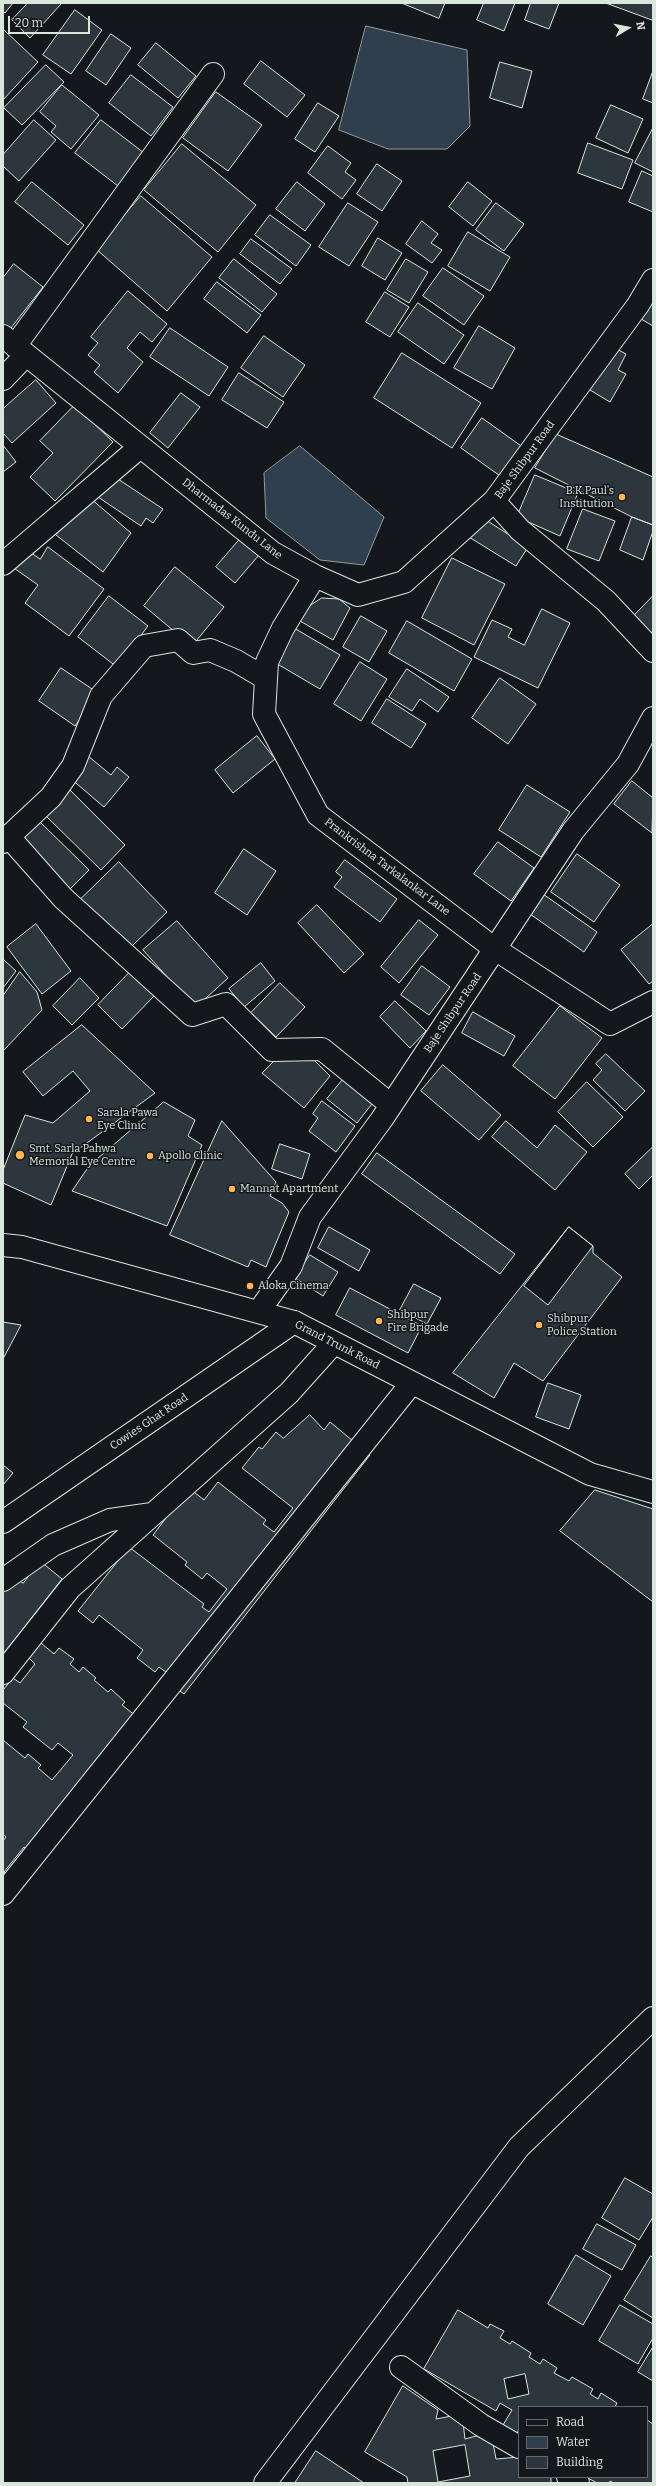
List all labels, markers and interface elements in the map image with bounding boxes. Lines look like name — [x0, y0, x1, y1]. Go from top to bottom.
scale bar — [10, 8, 92, 34]
north arrow — [608, 8, 648, 48]
text: 20 m — [15, 16, 43, 30]
text: N — [633, 21, 647, 31]
street label: Baje Shibpur Road — [492, 418, 558, 502]
street label: Dharmadas Kundu Lane — [179, 476, 285, 562]
place label: B.K.Paul's Institution — [559, 484, 614, 510]
marker: B.K.Paul's Institution — [617, 492, 627, 502]
street label: Prankrishna Tarkalankar Lane — [322, 815, 452, 919]
street label: Baje Shibpur Road — [421, 971, 485, 1055]
place label: Sarala Pawa Eye Clinic — [97, 1106, 158, 1132]
marker: Sarala Pawa Eye Clinic — [84, 1114, 94, 1124]
place label: Smt. Sarla Pahwa Memorial Eye Centre — [29, 1142, 135, 1168]
marker: Smt. Sarla Pahwa Memorial Eye Centre — [14, 1149, 26, 1161]
place label: Apollo Clinic — [158, 1149, 222, 1163]
marker: Apollo Clinic — [145, 1151, 155, 1161]
place label: Mannat Apartment — [240, 1182, 338, 1196]
marker: Mannat Apartment — [227, 1184, 237, 1194]
place label: Aloka Cinema — [258, 1279, 329, 1293]
marker: Aloka Cinema — [245, 1281, 255, 1291]
place label: Shibpur Fire Brigade — [387, 1308, 449, 1334]
place label: Shibpur Police Station — [547, 1312, 617, 1338]
marker: Shibpur Fire Brigade — [374, 1316, 384, 1326]
street label: Grand Trunk Road — [292, 1318, 382, 1372]
marker: Shibpur Police Station — [534, 1320, 544, 1330]
street label: Cowies Ghat Road — [107, 1391, 191, 1453]
legend — [518, 2406, 648, 2478]
text: Road — [556, 2415, 584, 2429]
text: Water — [556, 2435, 590, 2449]
text: Building — [556, 2455, 603, 2469]

